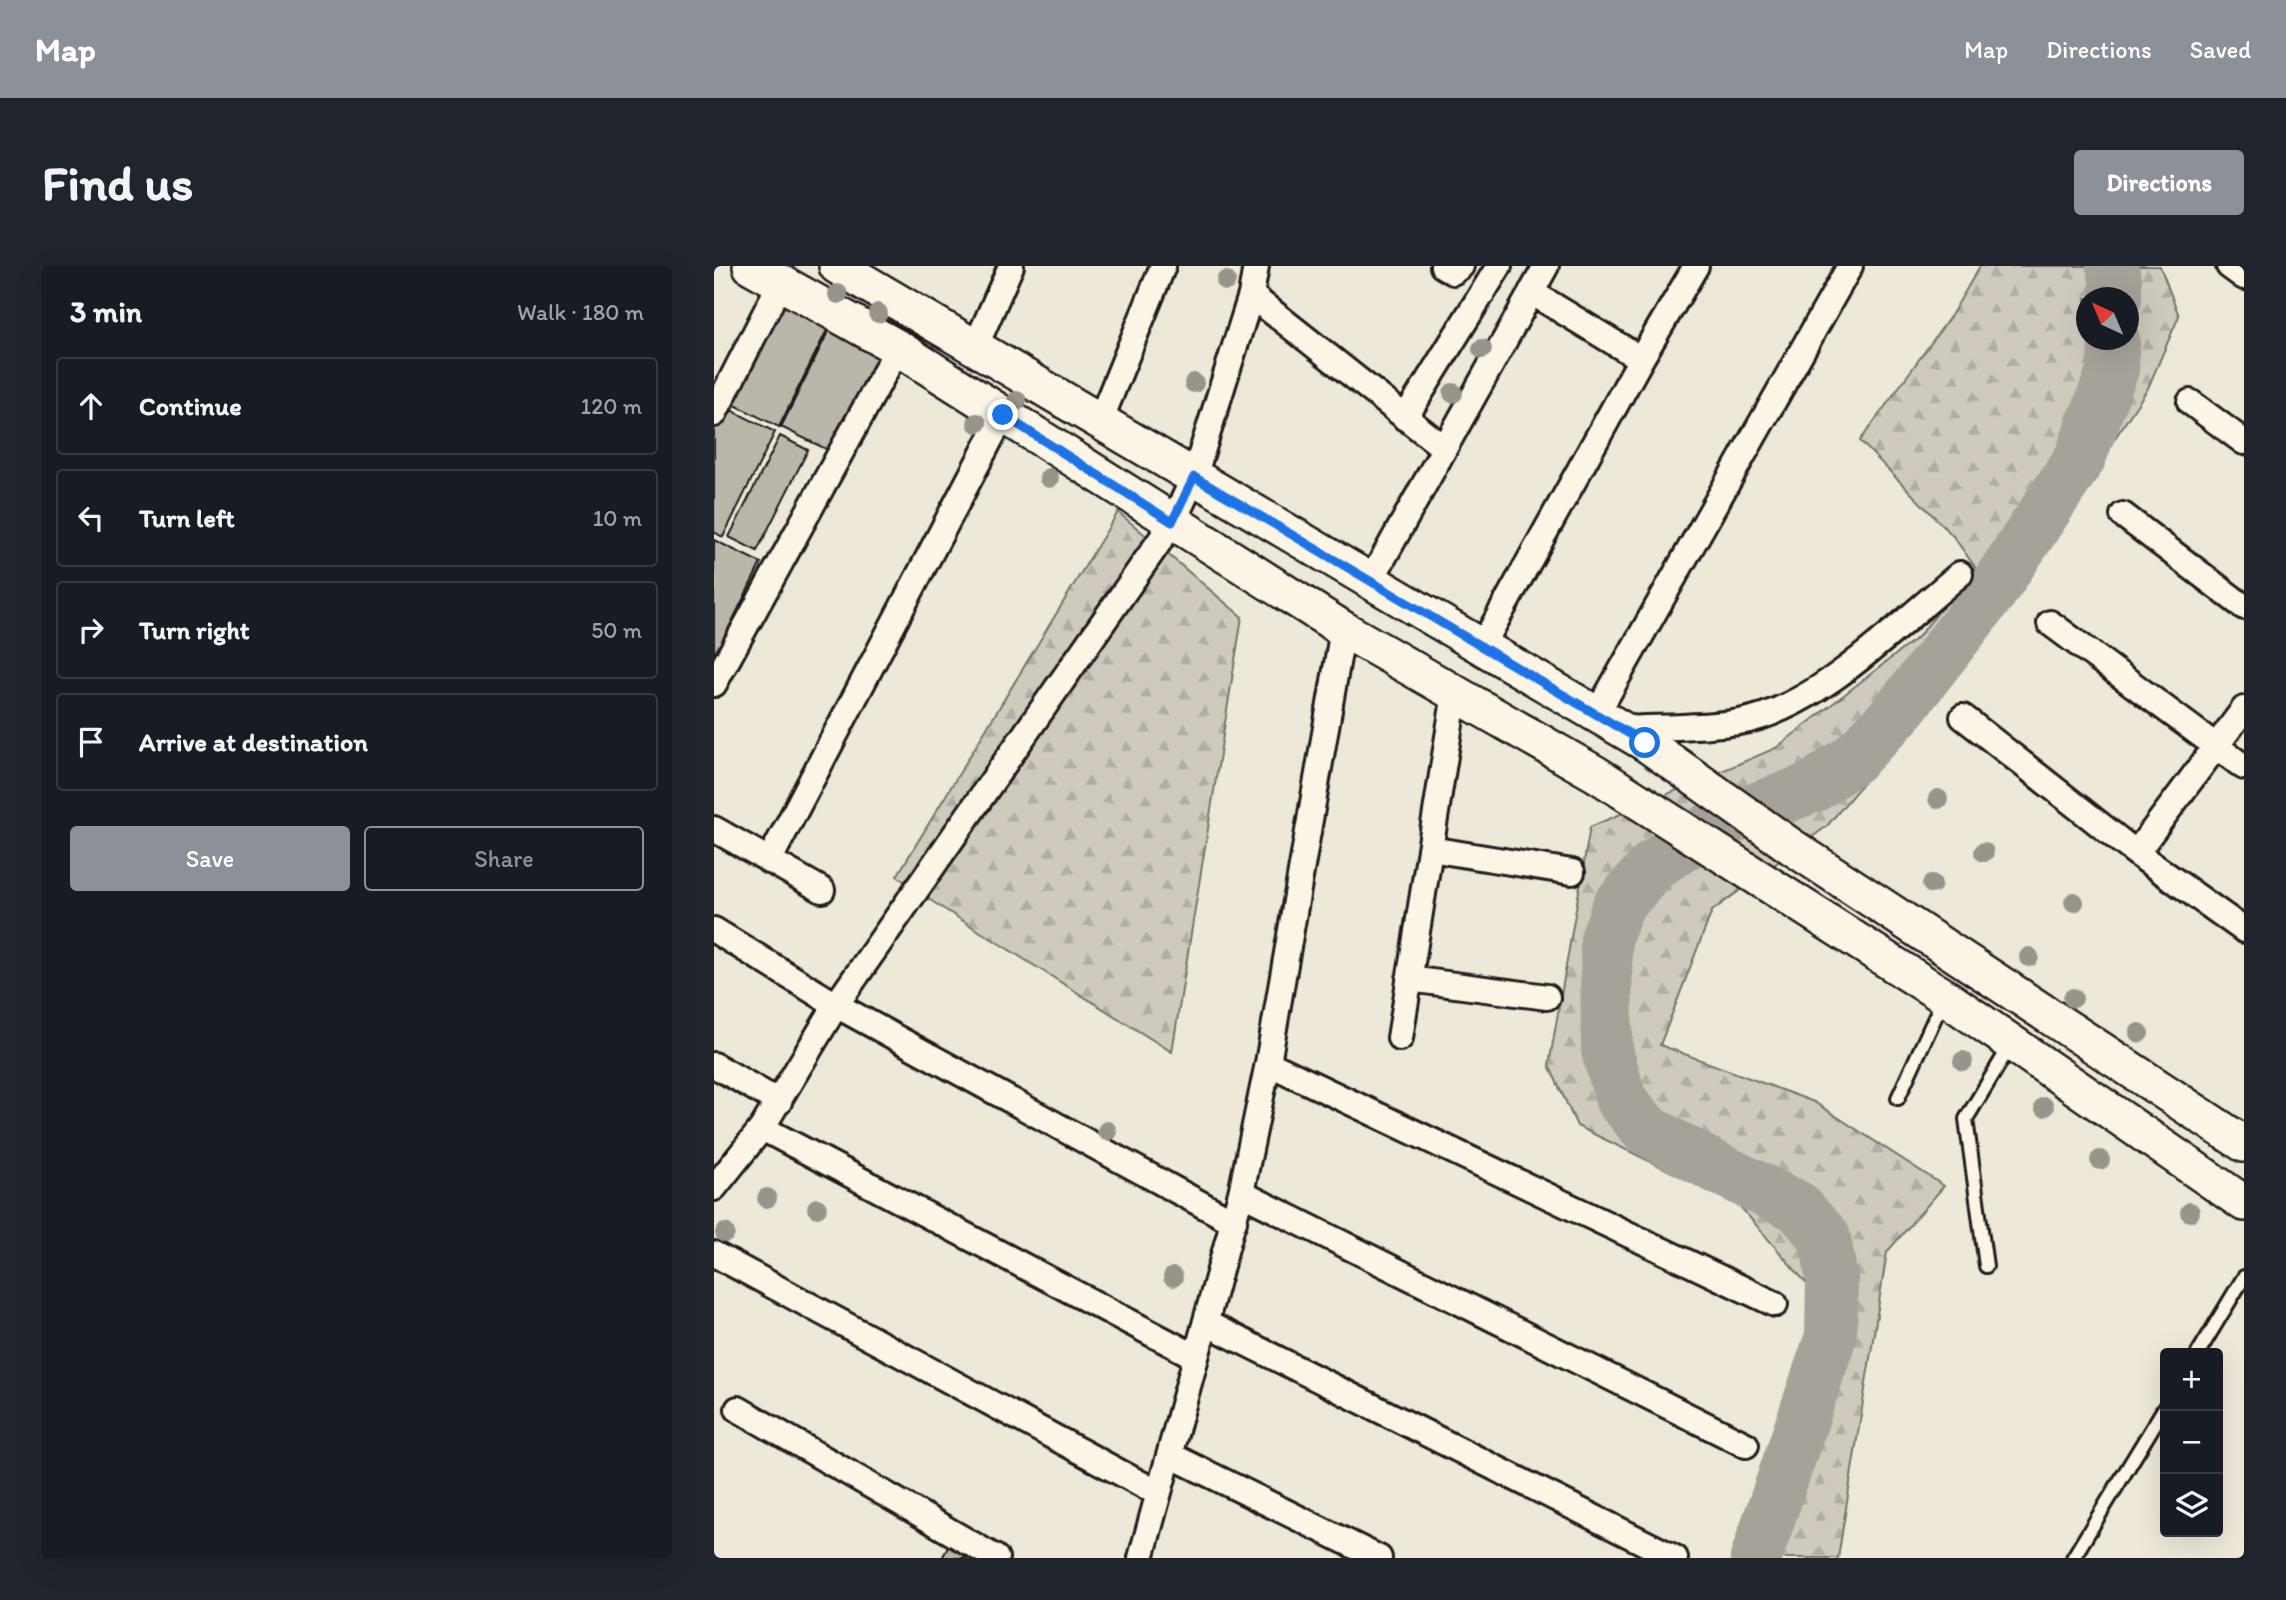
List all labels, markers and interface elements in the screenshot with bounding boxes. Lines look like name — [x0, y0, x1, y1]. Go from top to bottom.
text: Map — [35, 30, 96, 69]
text: Map — [1964, 35, 2008, 64]
text: Directions — [2046, 35, 2152, 64]
text: Saved — [2190, 35, 2251, 64]
button: Directions — [2074, 150, 2244, 215]
text: Find us — [42, 153, 193, 212]
north arrow — [2076, 287, 2139, 350]
text: 3 min — [70, 293, 142, 330]
text: Walk · 180 m — [517, 298, 644, 326]
icon: ahead — [72, 387, 110, 425]
text: Continue — [139, 390, 242, 422]
text: 120 m — [581, 392, 642, 420]
route end — [987, 399, 1018, 430]
icon: left — [72, 499, 110, 537]
text: Turn left — [139, 502, 235, 534]
text: 10 m — [593, 504, 642, 532]
icon: right — [72, 611, 110, 649]
text: Turn right — [139, 614, 250, 646]
text: 50 m — [591, 616, 642, 644]
icon: arrive — [72, 723, 110, 761]
text: Arrive at destination — [139, 726, 368, 758]
route start — [1629, 727, 1660, 758]
button: Save — [70, 826, 350, 891]
button: Share — [364, 826, 644, 891]
map controls — [2160, 1348, 2223, 1537]
button: + — [2160, 1348, 2223, 1411]
button: − — [2160, 1411, 2223, 1474]
button: layers — [2160, 1474, 2223, 1537]

